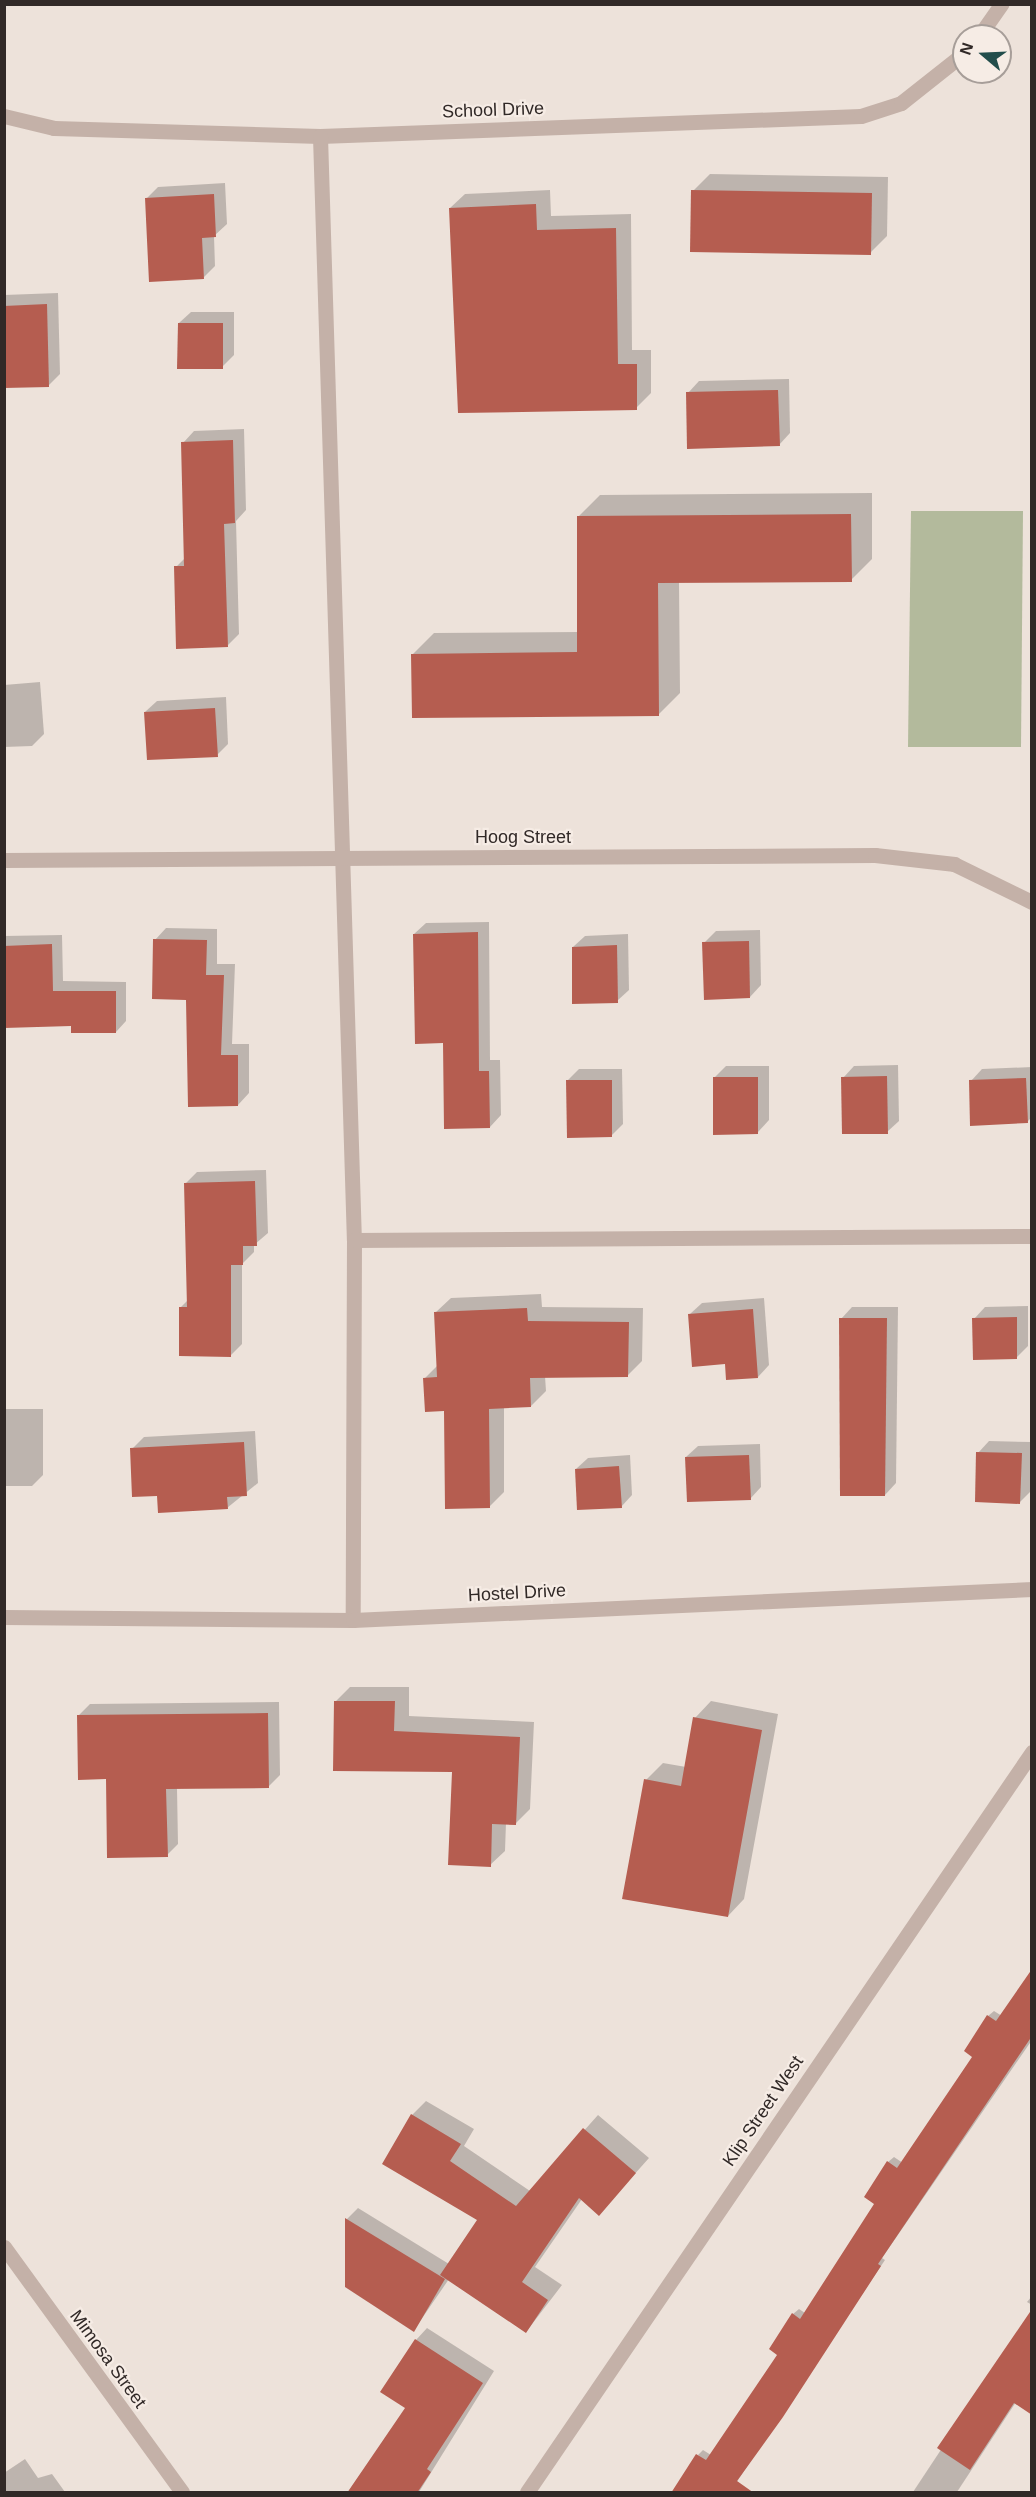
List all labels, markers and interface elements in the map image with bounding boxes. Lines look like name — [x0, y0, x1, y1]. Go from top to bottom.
north arrow — [952, 24, 1012, 84]
text: N — [956, 40, 976, 57]
street label: School Drive — [442, 97, 544, 123]
street label: Hoog Street — [475, 826, 571, 848]
street label: Hostel Drive — [467, 1580, 567, 1606]
street label: Klip Street West — [718, 2052, 808, 2170]
street label: Mimosa Street — [65, 2306, 151, 2412]

